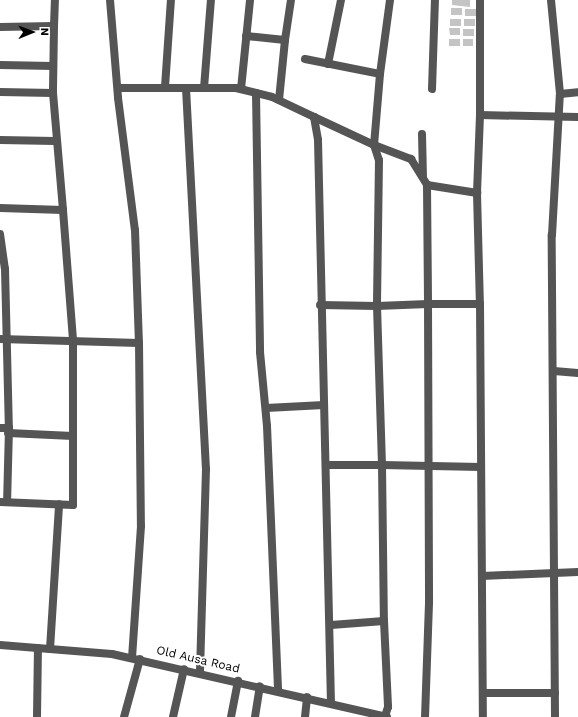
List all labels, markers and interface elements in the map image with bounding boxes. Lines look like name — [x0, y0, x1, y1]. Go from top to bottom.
north arrow — [12, 12, 52, 52]
text: N — [38, 28, 51, 36]
street label: Old Ausa Road — [154, 643, 242, 677]

